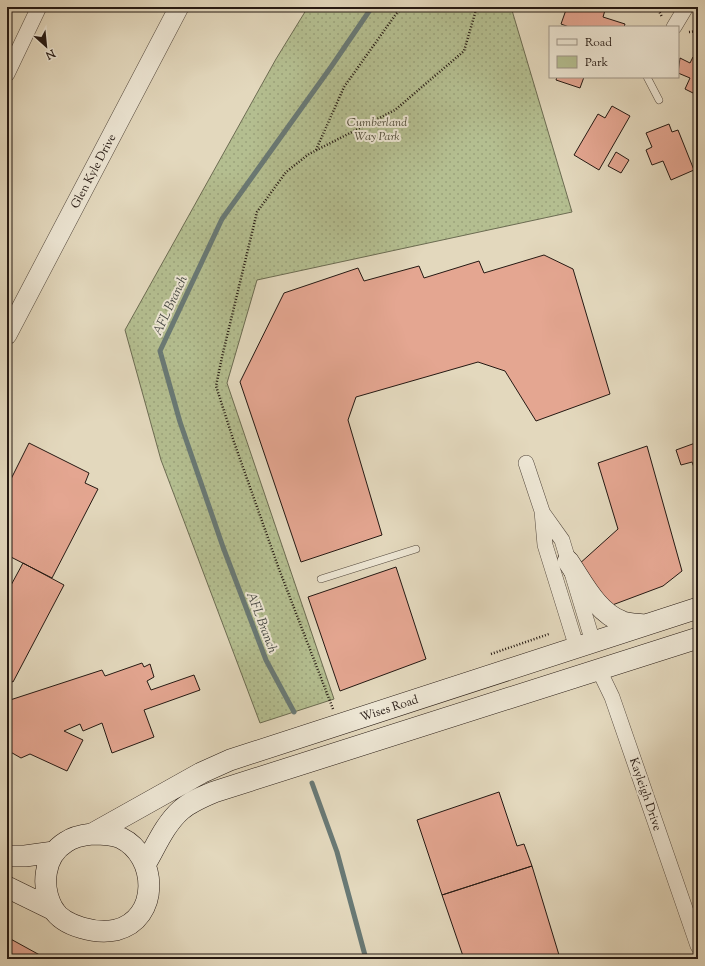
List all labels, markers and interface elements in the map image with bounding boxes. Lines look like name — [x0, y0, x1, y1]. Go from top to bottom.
north arrow — [26, 26, 66, 66]
legend — [549, 26, 679, 78]
text: Road — [585, 34, 612, 52]
text: N — [42, 44, 59, 63]
text: Park — [585, 54, 608, 72]
park label: Cumberland Way Park — [347, 114, 407, 146]
street label: Glen Kyle Drive — [67, 130, 121, 212]
water label: AFL Branch — [149, 272, 193, 339]
water label: AFL Branch — [241, 589, 281, 657]
street label: Wises Road — [358, 691, 421, 727]
street label: Kayleigh Drive — [624, 755, 666, 834]

